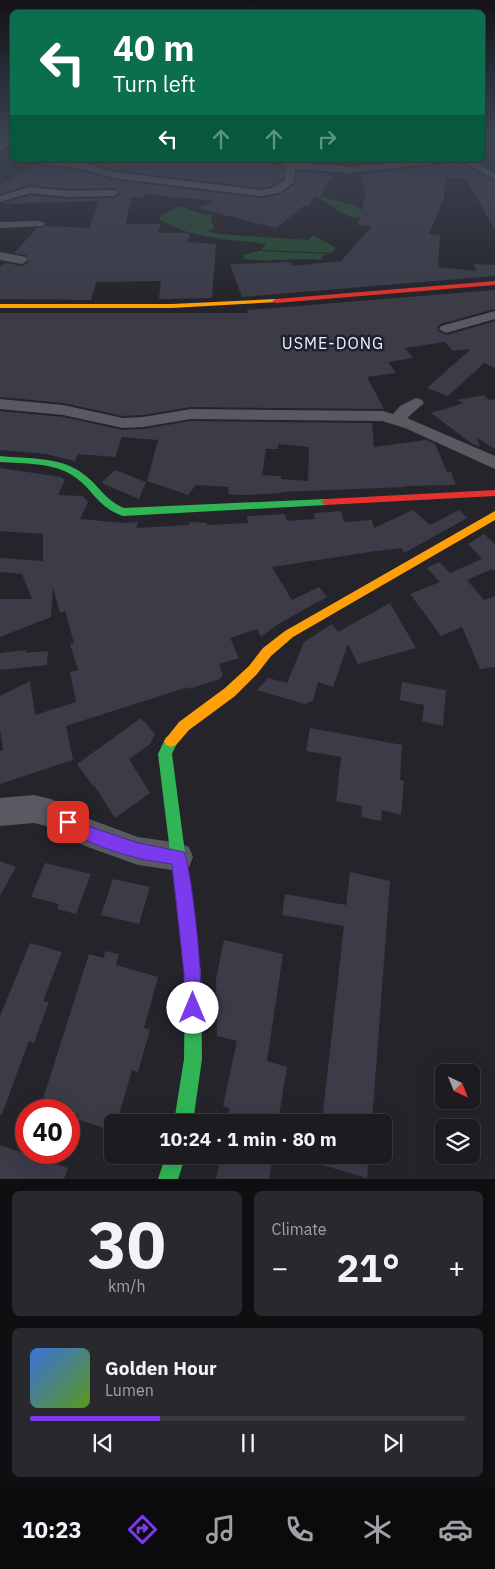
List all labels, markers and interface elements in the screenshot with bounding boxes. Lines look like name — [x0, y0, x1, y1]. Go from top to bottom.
text: 40 m — [113, 25, 195, 71]
icon: left — [30, 30, 95, 95]
text: Turn left — [113, 69, 196, 98]
icon: left — [154, 125, 182, 153]
icon: ahead — [207, 125, 235, 153]
icon: ahead — [260, 125, 288, 153]
icon: right — [313, 125, 341, 153]
district label: USME-DONG — [282, 333, 384, 353]
pin — [47, 801, 89, 843]
icon: arrive — [54, 808, 82, 836]
position arrow — [166, 981, 218, 1033]
north arrow — [435, 1064, 480, 1109]
map controls — [435, 1064, 480, 1164]
speed limit sign: 40 — [15, 1099, 80, 1164]
button: layers — [435, 1119, 480, 1164]
text: 10:24 · 1 min · 80 m — [159, 1127, 337, 1151]
text: 30 — [88, 1201, 166, 1286]
text: Climate — [272, 1219, 327, 1239]
text: 21° — [337, 1243, 400, 1292]
text: − — [272, 1249, 288, 1286]
text: + — [448, 1249, 465, 1286]
text: km/h — [108, 1276, 146, 1296]
text: Golden Hour — [105, 1356, 217, 1380]
text: Lumen — [105, 1380, 154, 1400]
icon: previous — [89, 1429, 117, 1457]
icon: pause — [234, 1429, 262, 1457]
icon: next — [379, 1429, 407, 1457]
icon: directions — [125, 1512, 160, 1547]
icon: music — [203, 1512, 238, 1547]
icon: phone — [282, 1512, 317, 1547]
icon: climate — [360, 1512, 395, 1547]
icon: car — [438, 1512, 473, 1547]
text: 10:23 — [22, 1515, 82, 1544]

